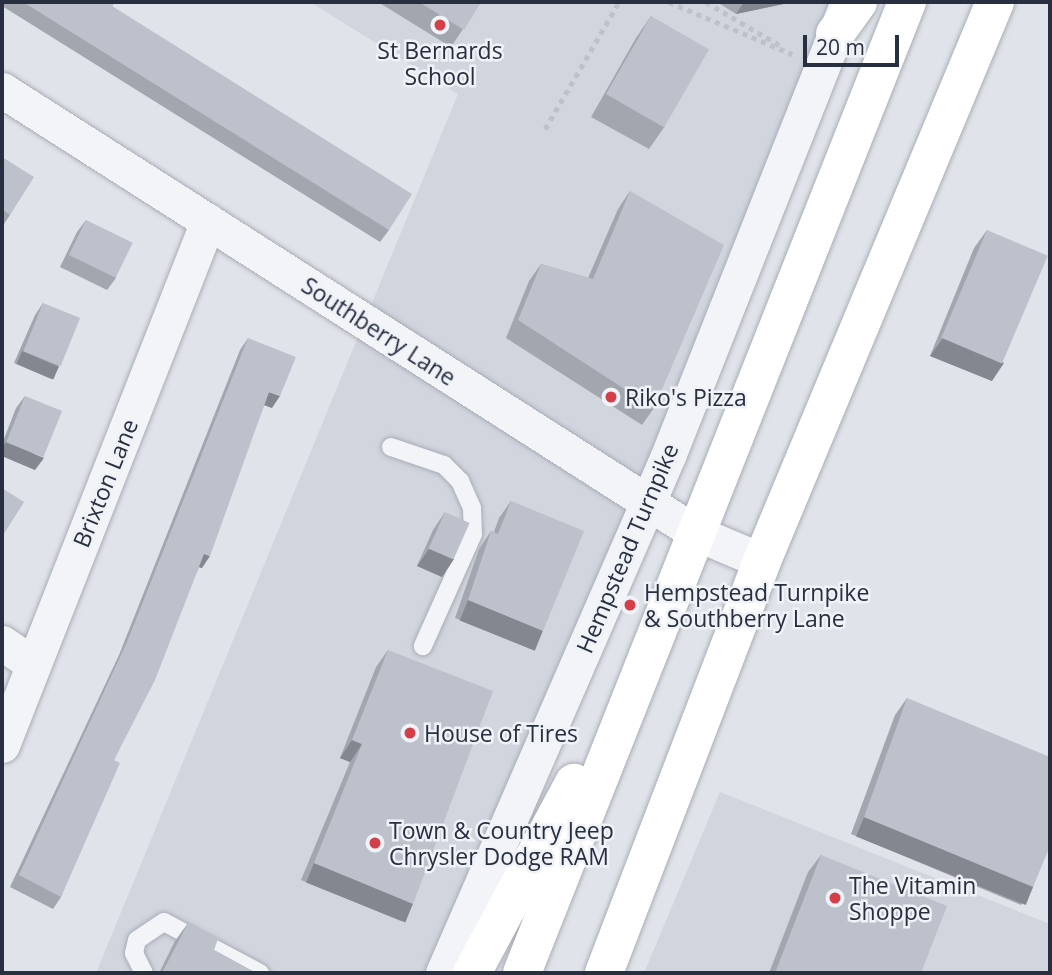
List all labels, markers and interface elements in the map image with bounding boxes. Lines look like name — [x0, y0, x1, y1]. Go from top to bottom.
marker: St Bernards School — [432, 17, 448, 33]
scale bar — [807, 21, 903, 65]
text: 20 m — [816, 33, 865, 61]
place label: St Bernards School — [377, 36, 503, 90]
street label: Southberry Lane — [297, 271, 461, 391]
place label: Riko's Pizza — [625, 383, 747, 411]
marker: Riko's Pizza — [603, 389, 619, 405]
street label: Brixton Lane — [67, 415, 143, 551]
street label: Hempstead Turnpike — [570, 439, 684, 657]
place label: Hempstead Turnpike & Southberry Lane — [644, 578, 869, 632]
marker: Hempstead Turnpike & Southberry Lane — [622, 597, 638, 613]
place label: House of Tires — [424, 719, 578, 747]
marker: House of Tires — [402, 725, 418, 741]
place label: Town & Country Jeep Chrysler Dodge RAM — [389, 816, 614, 870]
marker: Town & Country Jeep Chrysler Dodge RAM — [367, 835, 383, 851]
place label: The Vitamin Shoppe — [849, 871, 976, 925]
marker: The Vitamin Shoppe — [827, 890, 843, 906]

